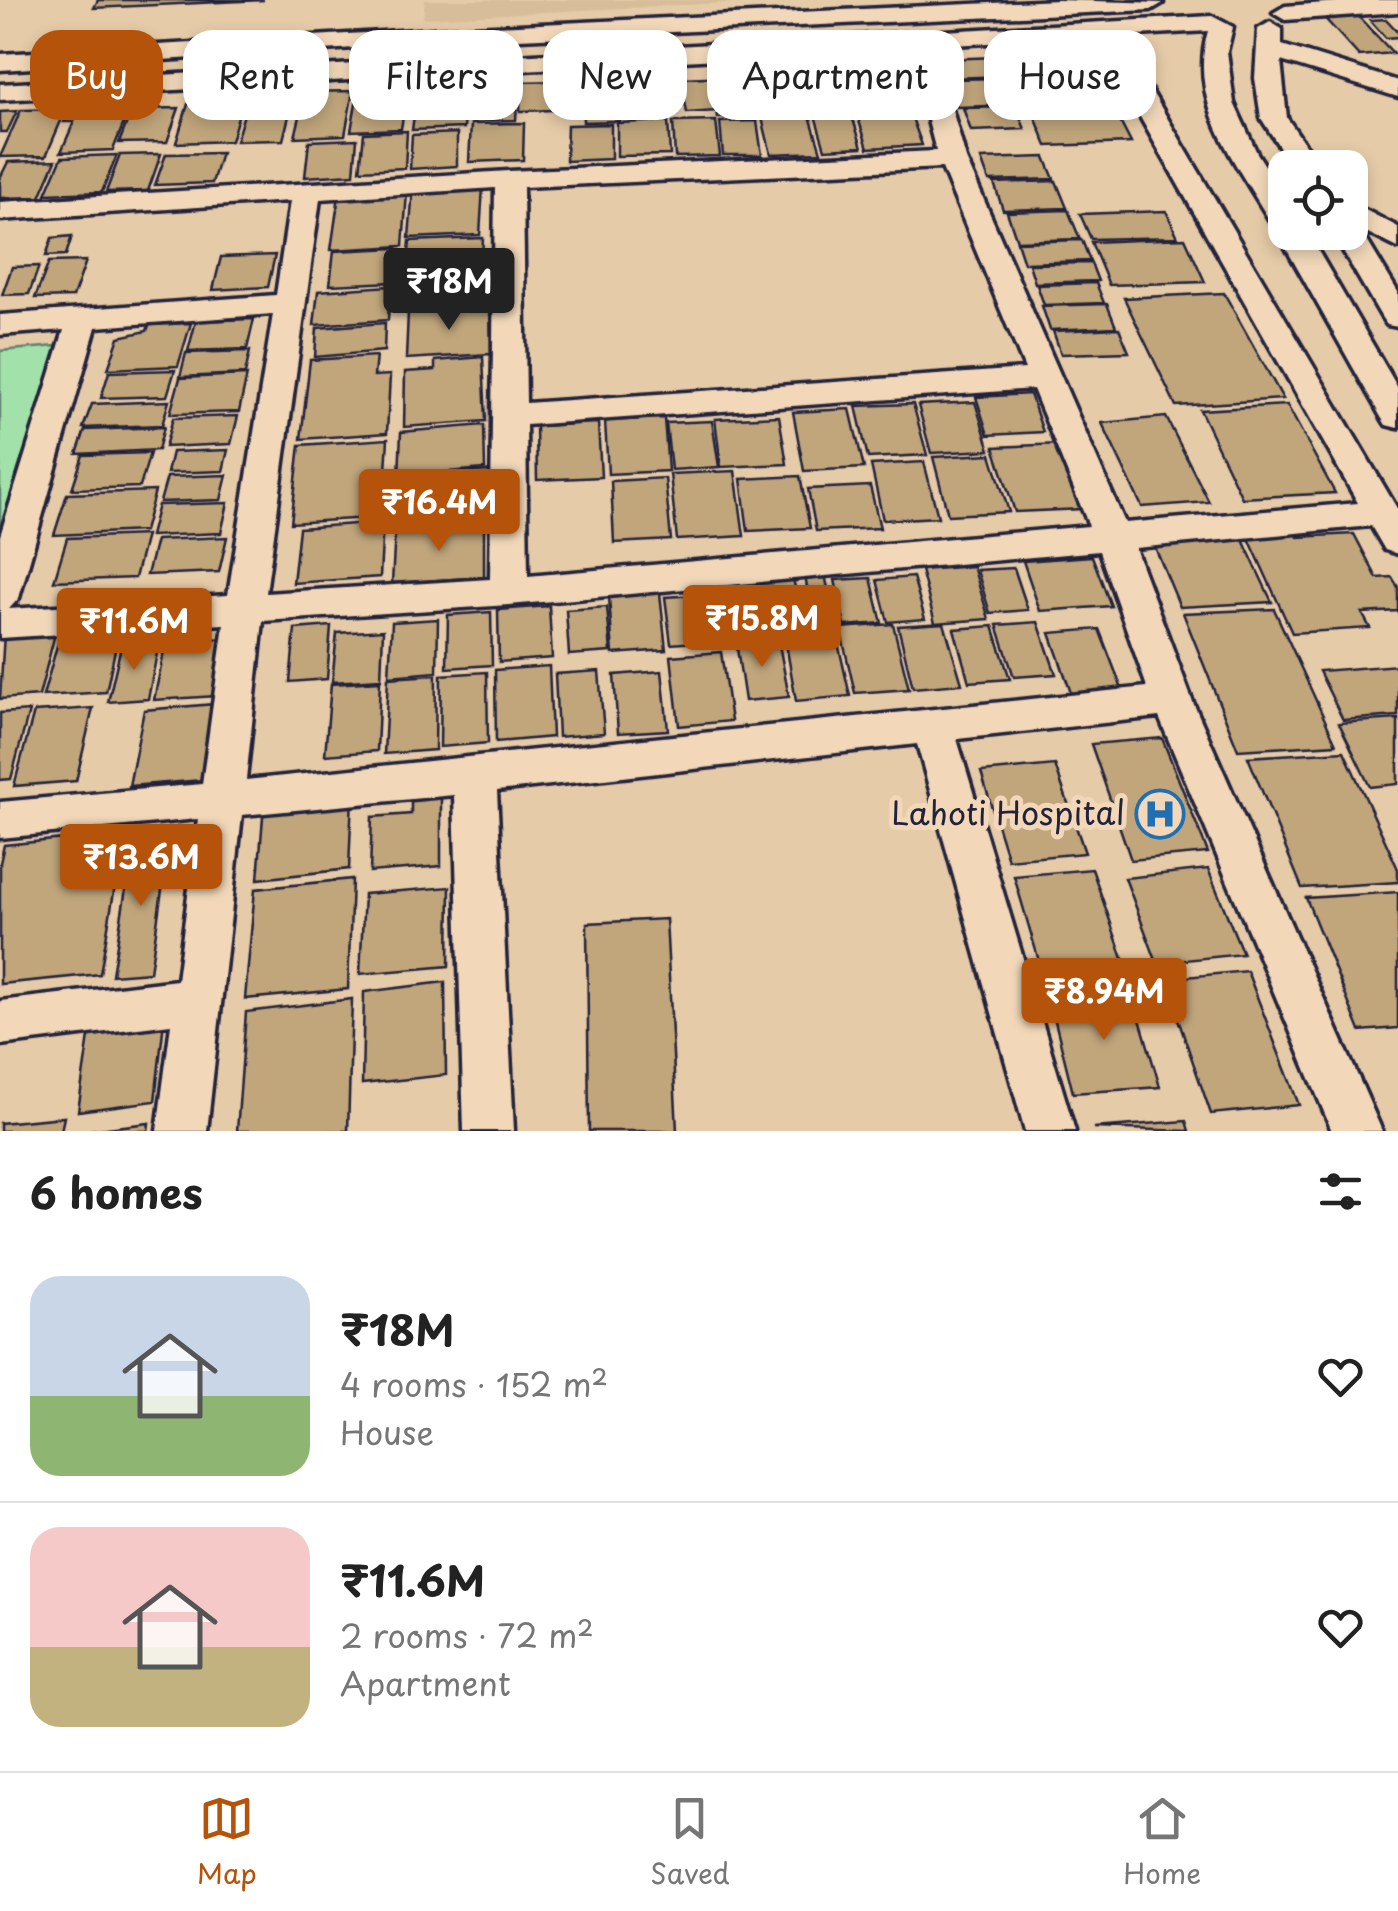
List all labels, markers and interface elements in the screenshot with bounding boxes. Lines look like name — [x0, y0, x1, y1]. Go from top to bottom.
chip: Buy — [30, 30, 163, 120]
chip: Rent — [183, 30, 329, 120]
chip: Filters — [349, 30, 523, 120]
chip: New — [543, 30, 687, 120]
chip: Apartment — [707, 30, 964, 120]
chip: House — [984, 30, 1156, 120]
map controls — [1268, 150, 1368, 250]
button: locate — [1268, 150, 1368, 250]
pin: ₹18M — [390, 248, 508, 333]
text: ₹18M — [405, 256, 493, 304]
pin: ₹16.4M — [358, 469, 520, 554]
text: ₹16.4M — [381, 477, 497, 525]
pin: ₹15.8M — [681, 585, 843, 670]
pin: ₹11.6M — [53, 588, 215, 673]
text: ₹15.8M — [705, 593, 819, 641]
text: ₹11.6M — [79, 596, 189, 644]
place label: Lahoti Hospital — [891, 788, 1125, 836]
hospital icon: Lahoti Hospital — [1134, 788, 1186, 840]
pin: ₹13.6M — [60, 824, 222, 909]
text: ₹13.6M — [82, 832, 200, 880]
pin: ₹8.94M — [1023, 958, 1185, 1043]
text: ₹8.94M — [1044, 966, 1164, 1014]
text: 6 homes — [30, 1160, 203, 1223]
icon: filters — [1313, 1164, 1368, 1219]
text: ₹18M — [340, 1297, 454, 1360]
icon: home — [110, 1316, 230, 1436]
icon: heart — [1313, 1349, 1368, 1404]
text: 4 rooms · 152 m² — [340, 1360, 608, 1408]
text: House — [340, 1408, 434, 1456]
text: ₹11.6M — [340, 1548, 485, 1611]
icon: home — [110, 1567, 230, 1687]
icon: heart — [1313, 1600, 1368, 1655]
text: 2 rooms · 72 m² — [340, 1611, 594, 1659]
text: Apartment — [340, 1659, 511, 1707]
tab: Map — [197, 1791, 257, 1894]
tab: Saved — [650, 1791, 730, 1894]
tab: Home — [1123, 1791, 1201, 1894]

